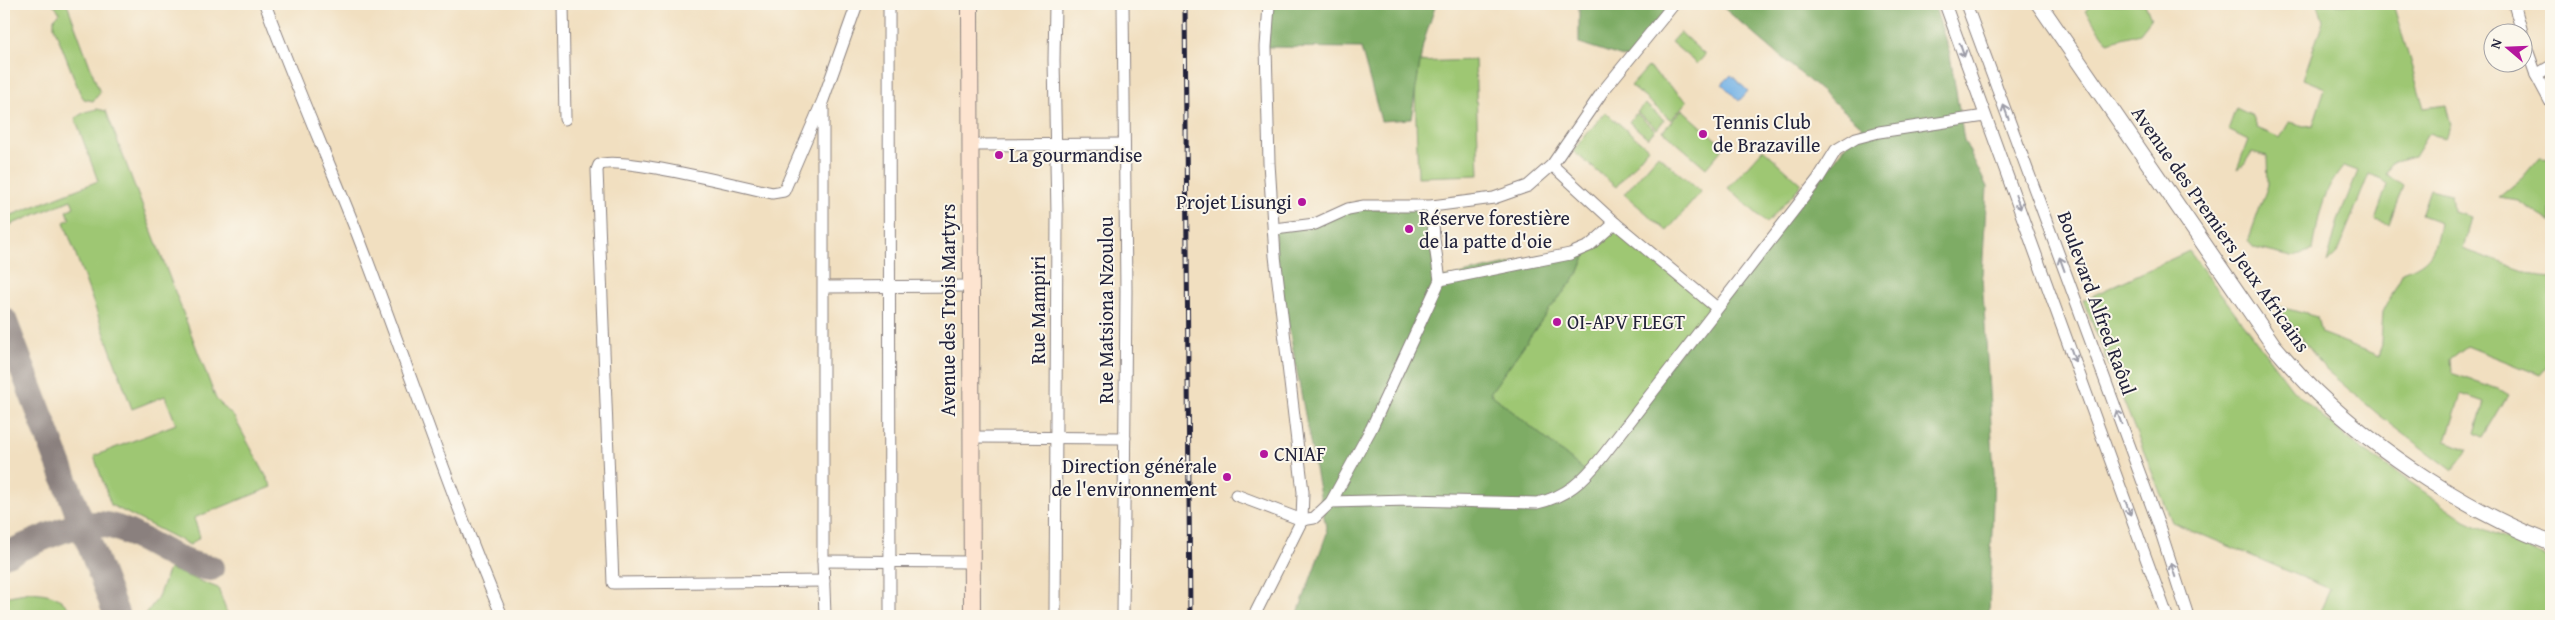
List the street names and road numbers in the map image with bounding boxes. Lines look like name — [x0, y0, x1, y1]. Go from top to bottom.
street label: Avenue des Premiers Jeux Africains — [2125, 100, 2318, 358]
street label: Avenue des Trois Martyrs — [933, 204, 962, 416]
street label: Boulevard Alfred Raôul — [2051, 207, 2144, 399]
street label: Rue Matsiona Nzoulou — [1091, 216, 1120, 404]
street label: Rue Mampiri — [1023, 255, 1052, 364]

